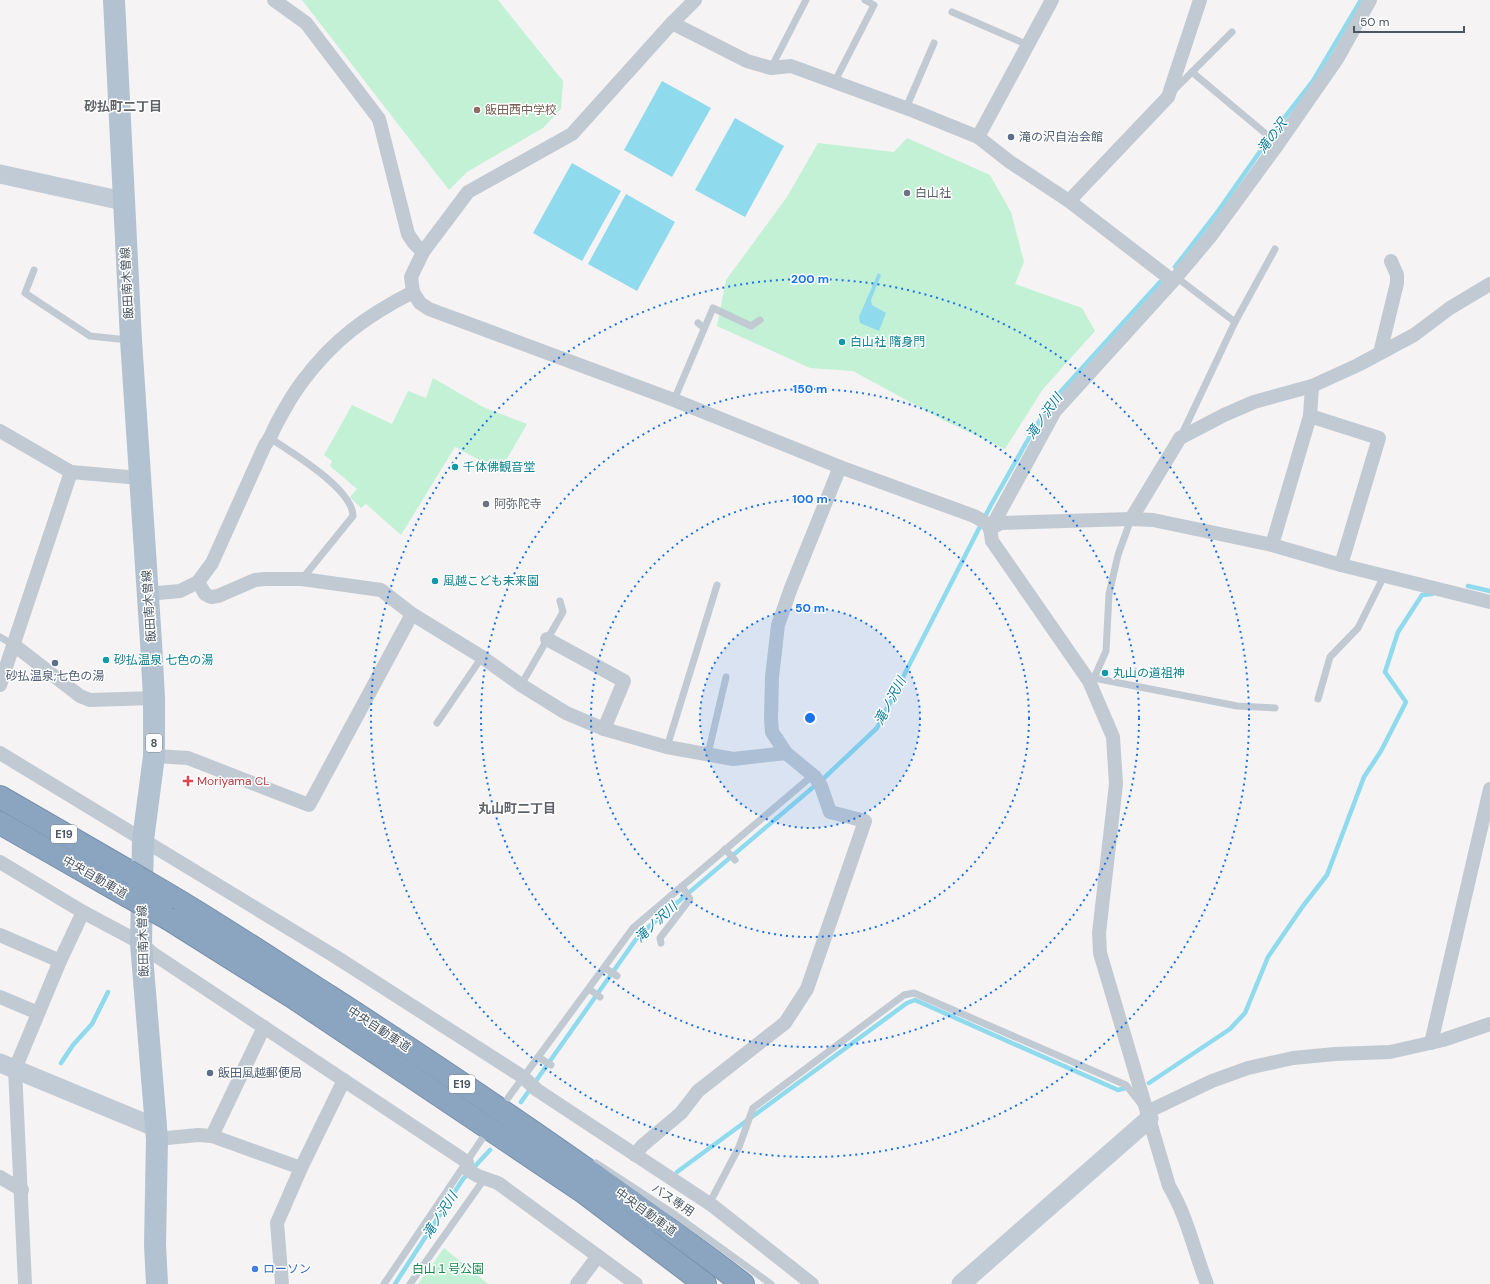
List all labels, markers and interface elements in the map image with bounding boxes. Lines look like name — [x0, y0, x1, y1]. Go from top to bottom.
scale bar — [1354, 8, 1464, 34]
text: 50 m — [1360, 14, 1389, 30]
district label: 砂払町二丁目 — [84, 98, 162, 115]
place label: 飯田西中学校 — [485, 102, 557, 118]
marker: 飯田西中学校 — [472, 105, 482, 115]
water label: 滝の沢 — [1253, 114, 1292, 157]
place label: 滝の沢自治会館 — [1019, 129, 1103, 145]
marker: 滝の沢自治会館 — [1006, 132, 1016, 142]
place label: 白山社 — [915, 185, 951, 201]
marker: 白山社 — [902, 188, 912, 198]
street label: 飯田南木曽線 — [117, 247, 137, 319]
text: 200 m — [791, 271, 829, 287]
place label: 白山社 隋身門 — [850, 334, 925, 350]
marker: 白山社 隋身門 — [837, 337, 847, 347]
text: 150 m — [793, 381, 827, 397]
water label: 滝ノ沢川 — [1022, 388, 1067, 442]
place label: 千体佛観音堂 — [463, 459, 535, 475]
marker: 千体佛観音堂 — [450, 462, 460, 472]
text: 100 m — [792, 491, 828, 507]
place label: 阿弥陀寺 — [494, 496, 542, 512]
marker: 阿弥陀寺 — [481, 499, 491, 509]
street label: 飯田南木曽線 — [139, 570, 159, 642]
place label: 風越こども未来園 — [443, 573, 539, 589]
marker: 風越こども未来園 — [430, 576, 440, 586]
text: 50 m — [795, 600, 825, 616]
place label: 砂払温泉 七色の湯 — [114, 652, 213, 668]
marker: 砂払温泉 七色の湯 — [101, 655, 111, 665]
marker: 砂払温泉;七色の湯 — [50, 658, 60, 668]
place label: 丸山の道祖神 — [1113, 665, 1185, 681]
place label: 砂払温泉;七色の湯 — [6, 668, 104, 684]
marker: 丸山の道祖神 — [1100, 668, 1110, 678]
water label: 滝ノ沢川 — [870, 672, 911, 728]
centre of rings — [803, 711, 817, 725]
road number: 8 — [146, 734, 162, 752]
place label: Moriyama CL — [197, 773, 270, 789]
marker: Moriyama CL — [182, 775, 194, 787]
district label: 丸山町二丁目 — [478, 800, 556, 817]
road number: E19 — [51, 825, 77, 843]
street label: 中央自動車道 — [60, 852, 130, 902]
water label: 滝ノ沢川 — [631, 897, 682, 946]
street label: 飯田南木曽線 — [134, 905, 152, 977]
street label: 中央自動車道 — [344, 1003, 414, 1055]
place label: 飯田風越郵便局 — [218, 1065, 302, 1081]
marker: 飯田風越郵便局 — [205, 1068, 215, 1078]
road number: E19 — [449, 1075, 475, 1093]
street label: バス専用 — [649, 1180, 697, 1220]
street label: 中央自動車道 — [612, 1184, 680, 1240]
water label: 滝ノ沢川 — [419, 1187, 462, 1241]
place label: ローソン — [263, 1261, 311, 1277]
park label: 白山１号公園 — [412, 1261, 484, 1277]
marker: ローソン — [250, 1264, 260, 1274]

